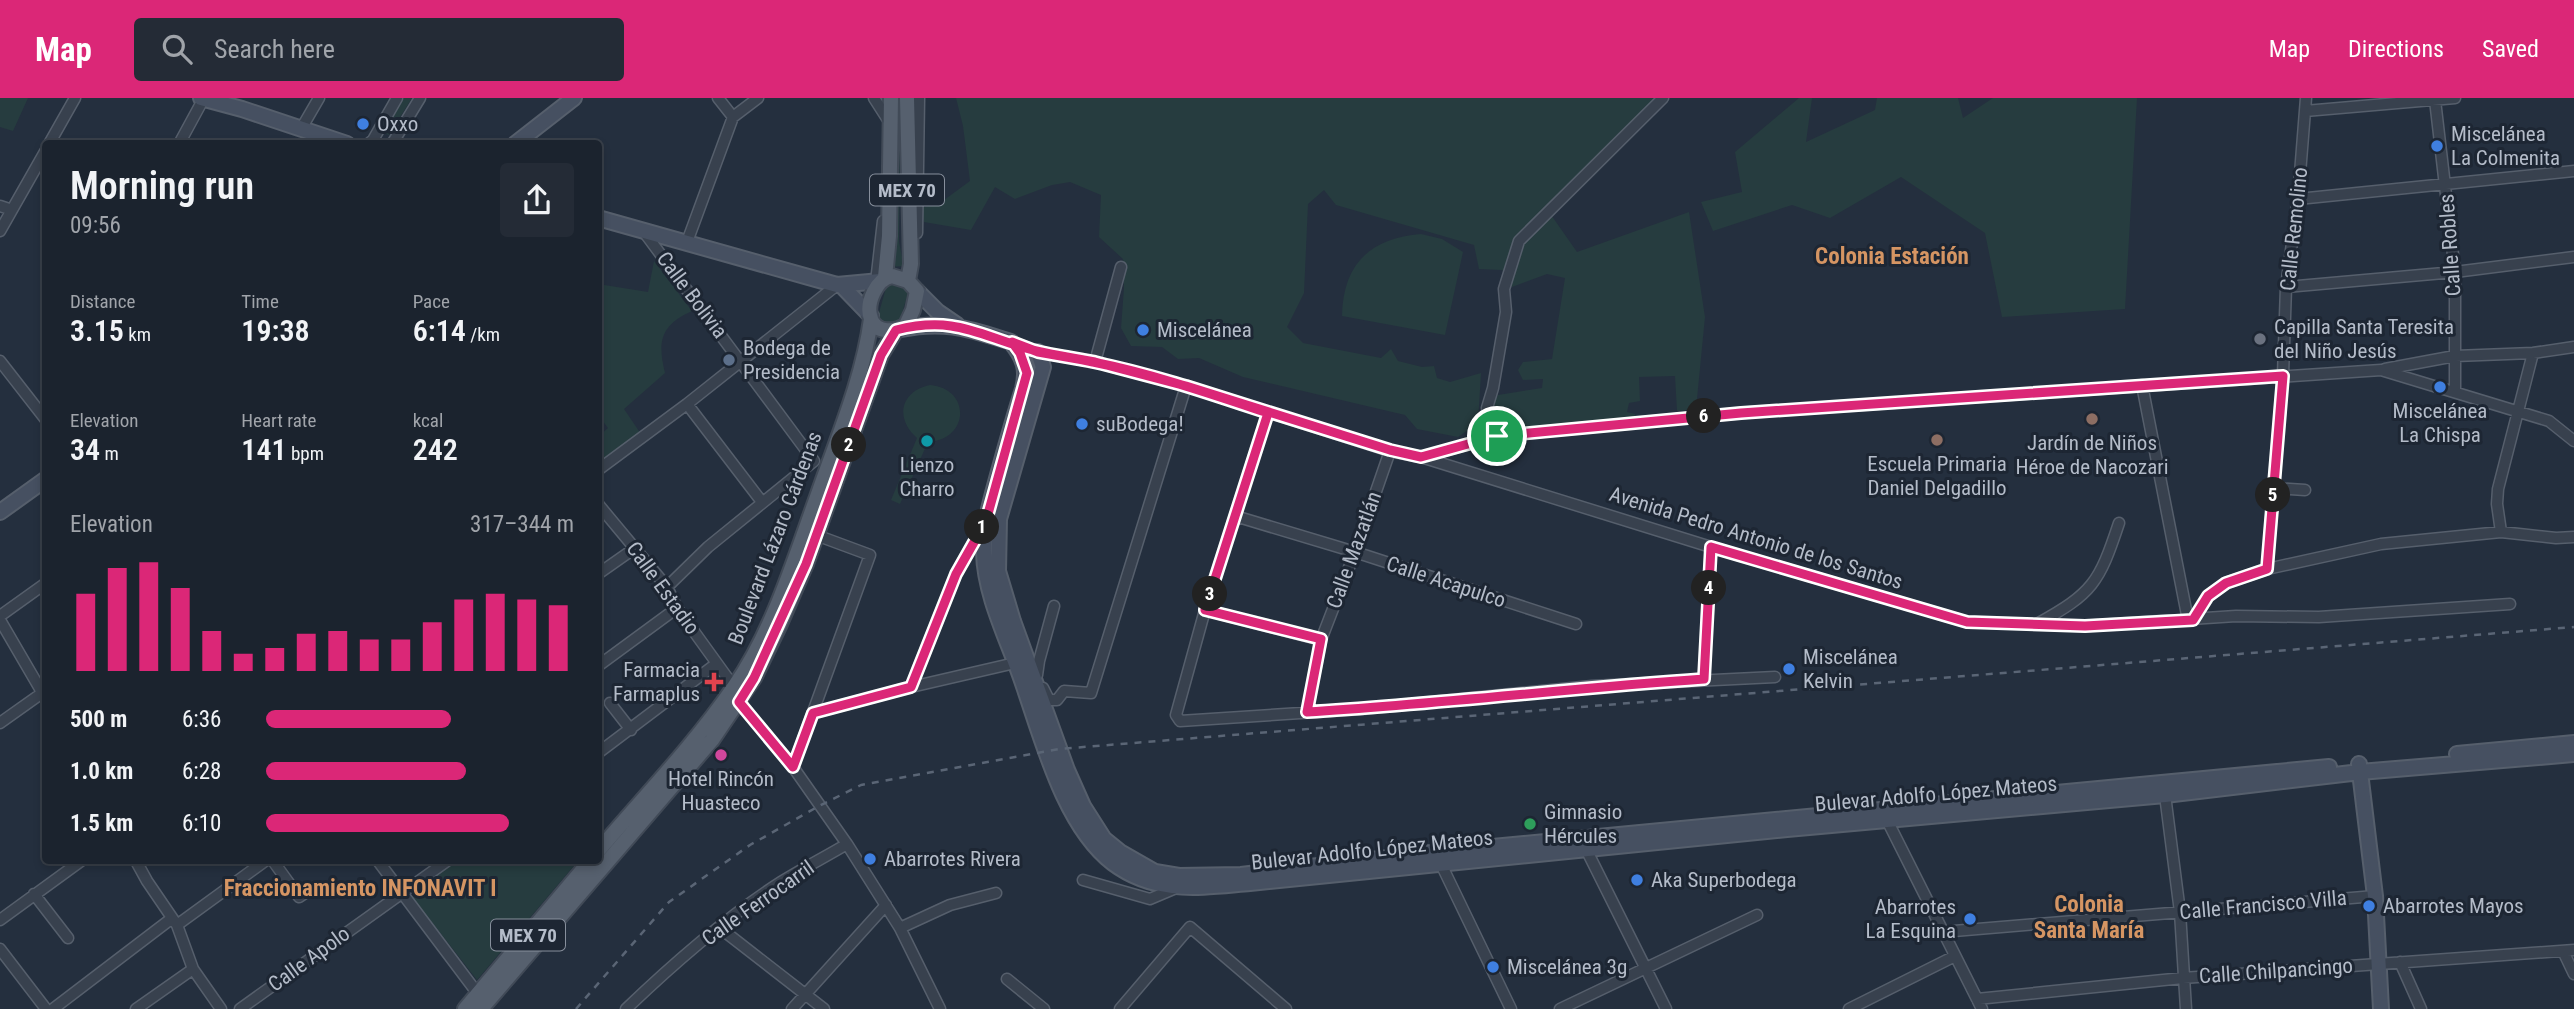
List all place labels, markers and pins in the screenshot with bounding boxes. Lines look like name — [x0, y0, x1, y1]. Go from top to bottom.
place label: Oxxo — [377, 112, 418, 136]
marker: Oxxo — [355, 116, 371, 132]
place label: Miscelánea La Colmenita — [2451, 122, 2560, 170]
marker: Miscelánea La Colmenita — [2429, 138, 2445, 154]
place label: Capilla Santa Teresita del Niño Jesús — [2274, 315, 2454, 363]
place label: Miscelánea — [1157, 318, 1252, 342]
marker: Miscelánea — [1135, 322, 1151, 338]
marker: Capilla Santa Teresita del Niño Jesús — [2252, 331, 2268, 347]
place label: Bodega de Presidencia — [743, 336, 840, 384]
marker: Bodega de Presidencia — [721, 352, 737, 368]
marker: Miscelánea La Chispa — [2432, 379, 2448, 395]
pin: 6 — [1686, 398, 1722, 434]
place label: Miscelánea La Chispa — [2393, 399, 2487, 447]
pin — [1467, 406, 1527, 466]
marker: Jardín de Niños Héroe de Nacozari — [2084, 411, 2100, 427]
place label: suBodega! — [1096, 412, 1184, 436]
marker: suBodega! — [1074, 416, 1090, 432]
pin: 2 — [832, 428, 866, 462]
place label: Jardín de Niños Héroe de Nacozari — [2016, 431, 2169, 479]
marker: Escuela Primaria Daniel Delgadillo — [1929, 432, 1945, 448]
marker: Lienzo Charro — [919, 433, 935, 449]
place label: Escuela Primaria Daniel Delgadillo — [1867, 452, 2007, 500]
place label: Lienzo Charro — [899, 453, 955, 501]
pin: 5 — [2256, 478, 2290, 512]
pin: 1 — [964, 510, 1000, 544]
pin: 4 — [1692, 570, 1726, 606]
pin: 3 — [1192, 576, 1228, 612]
place label: Miscelánea Kelvin — [1803, 645, 1898, 693]
place label: Farmacia Farmaplus — [613, 658, 700, 706]
marker: Miscelánea Kelvin — [1781, 661, 1797, 677]
marker: Farmacia Farmaplus — [706, 674, 722, 690]
marker: Hotel Rincón Huasteco — [713, 747, 729, 763]
place label: Hotel Rincón Huasteco — [668, 767, 774, 815]
place label: Gimnasio Hércules — [1544, 800, 1622, 848]
marker: Gimnasio Hércules — [1522, 816, 1538, 832]
place label: Abarrotes Rivera — [884, 847, 1021, 871]
marker: Abarrotes Rivera — [862, 851, 878, 867]
place label: Aka Superbodega — [1651, 868, 1797, 892]
marker: Aka Superbodega — [1629, 872, 1645, 888]
place label: Abarrotes Mayos — [2383, 894, 2524, 918]
place label: Abarrotes La Esquina — [1865, 895, 1956, 943]
marker: Abarrotes Mayos — [2361, 898, 2377, 914]
marker: Abarrotes La Esquina — [1962, 911, 1978, 927]
place label: Miscelánea 3g — [1507, 955, 1627, 979]
marker: Miscelánea 3g — [1485, 959, 1501, 975]

